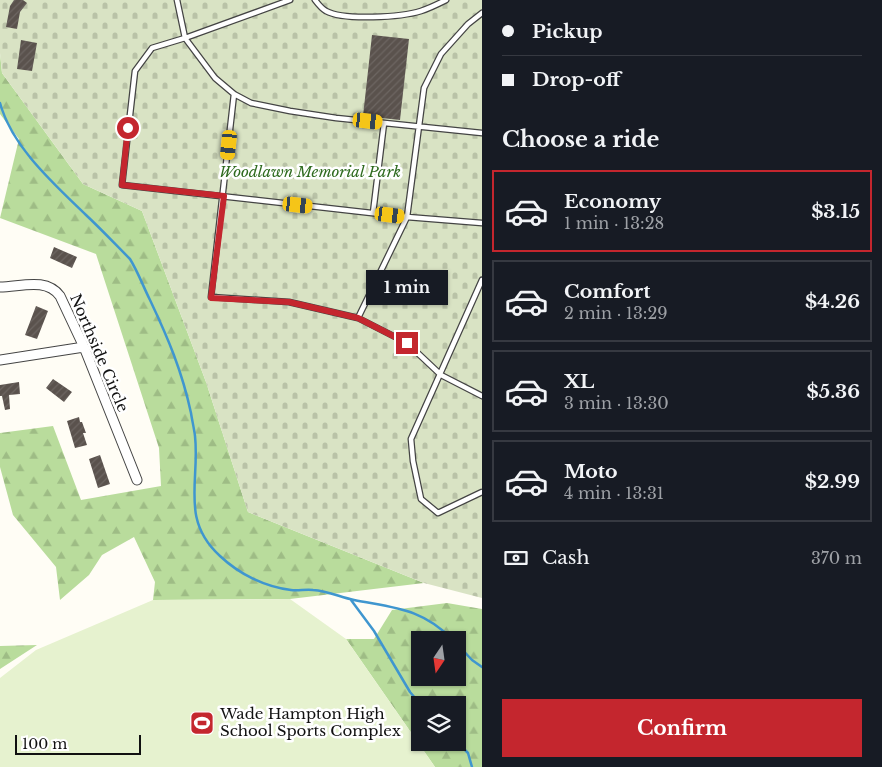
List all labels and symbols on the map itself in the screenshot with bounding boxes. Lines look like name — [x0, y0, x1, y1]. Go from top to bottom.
car — [352, 112, 383, 130]
route start — [117, 117, 139, 139]
car — [219, 129, 238, 161]
park label: Woodlawn Memorial Park — [219, 162, 401, 181]
car — [282, 196, 313, 214]
car — [374, 206, 405, 224]
callout: 1 min — [366, 270, 448, 306]
street label: Northside Circle — [66, 291, 133, 415]
route end — [396, 332, 418, 354]
north arrow — [411, 631, 466, 686]
place label: Wade Hampton High School Sports Complex — [219, 704, 401, 740]
sports icon: Wade Hampton High School Sports Complex — [189, 710, 215, 736]
scale bar — [15, 732, 141, 755]

